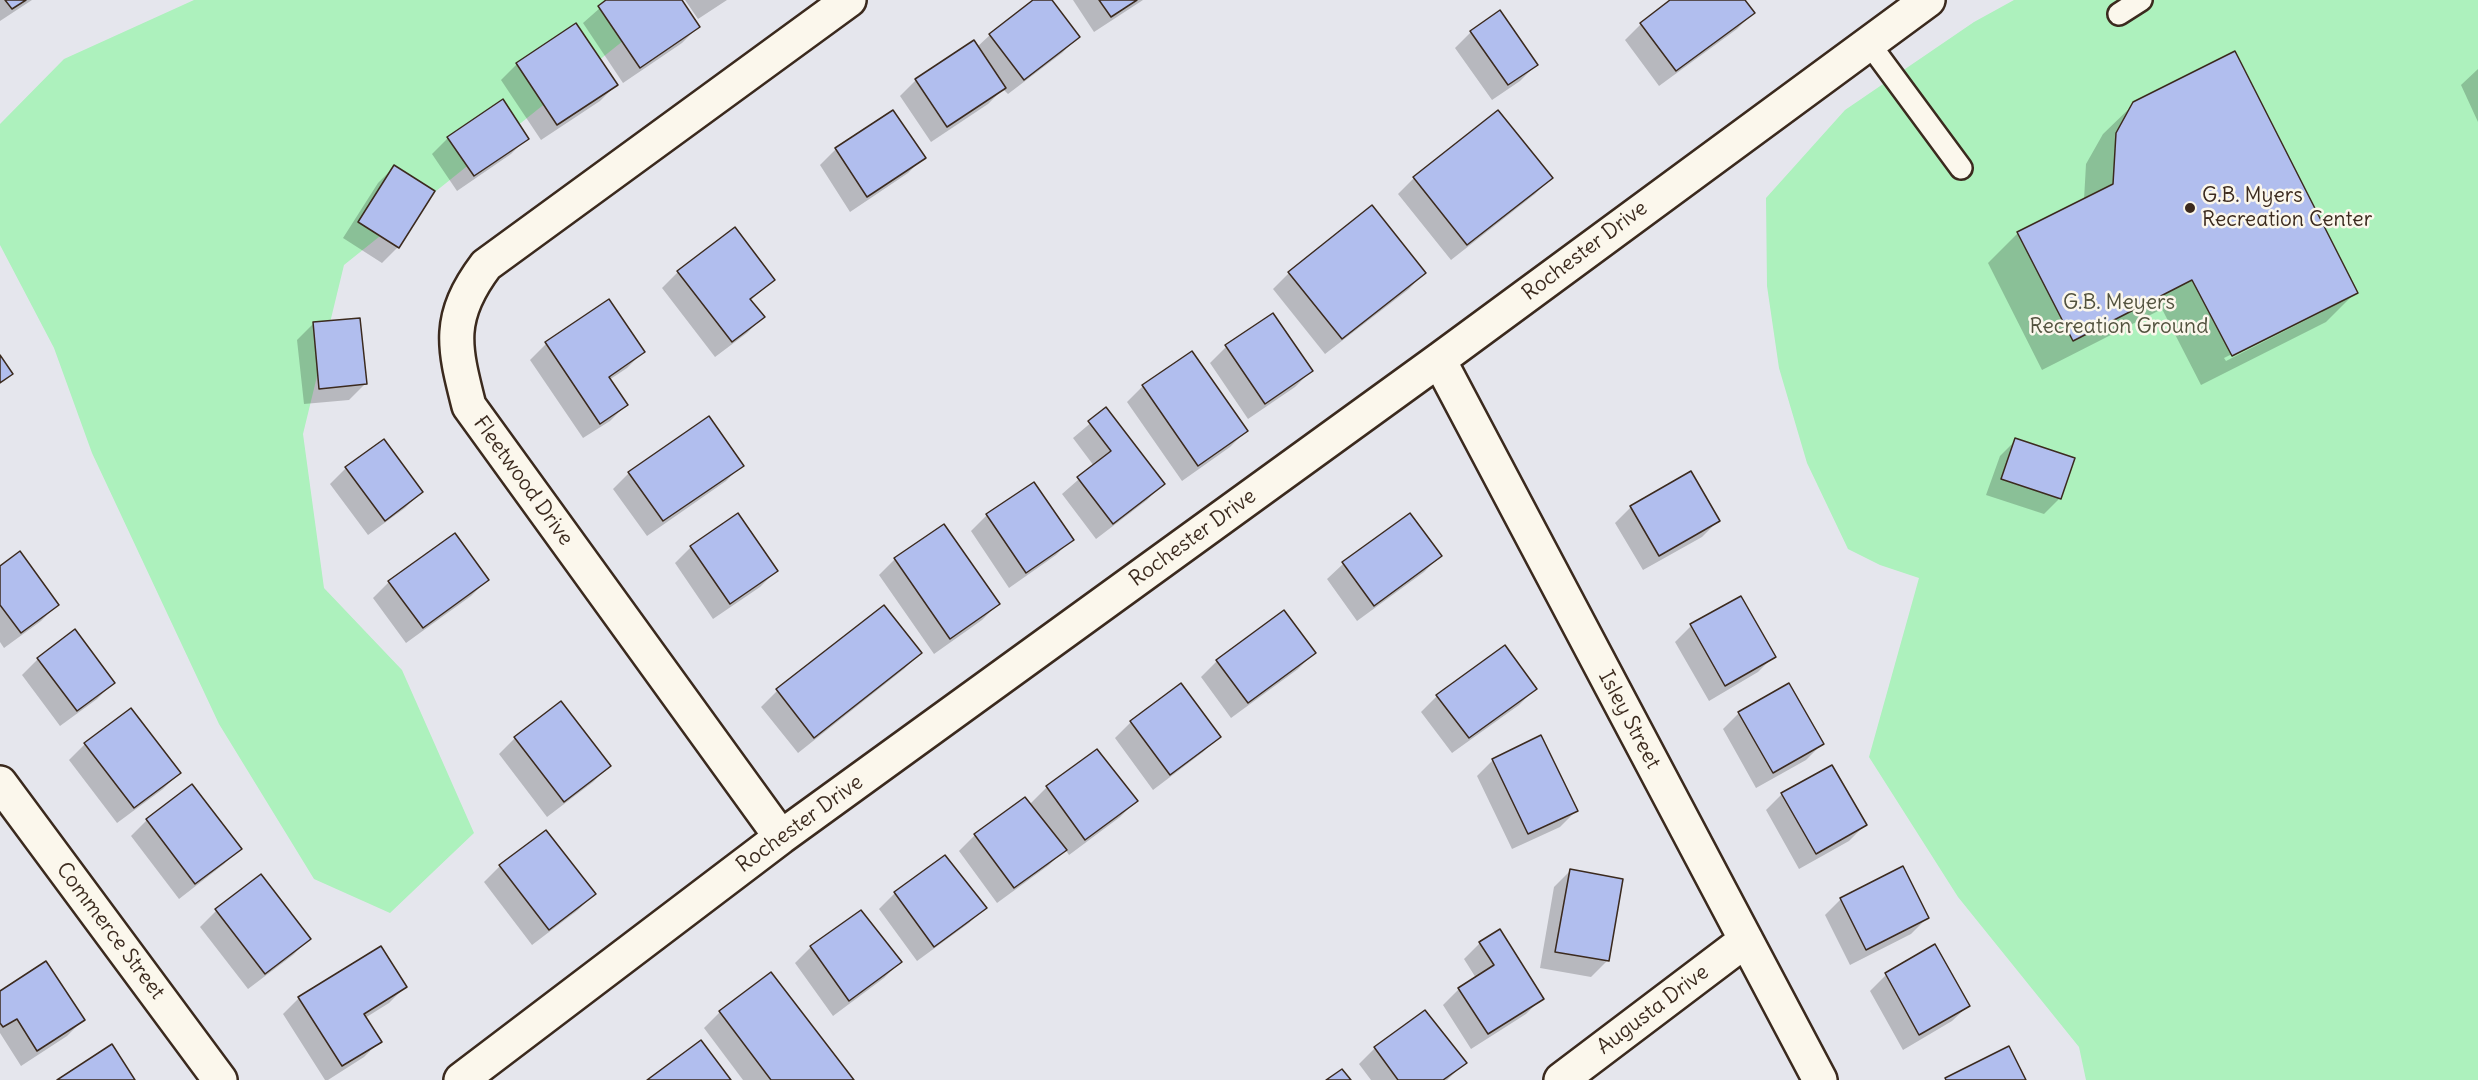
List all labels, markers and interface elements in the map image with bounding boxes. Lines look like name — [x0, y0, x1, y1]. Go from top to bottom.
place label: G.B. Myers Recreation Center — [2202, 183, 2372, 233]
street label: Rochester Drive — [1517, 196, 1653, 306]
marker: G.B. Myers Recreation Center — [2183, 201, 2197, 215]
park label: G.B. Meyers Recreation Ground — [2029, 290, 2209, 340]
street label: Fleetwood Drive — [468, 412, 578, 550]
street label: Rochester Drive — [1125, 484, 1261, 592]
street label: Isley Street — [1593, 667, 1665, 773]
street label: Rochester Drive — [732, 770, 868, 878]
street label: Commerce Street — [50, 858, 170, 1004]
street label: Augusta Drive — [1592, 960, 1714, 1060]

